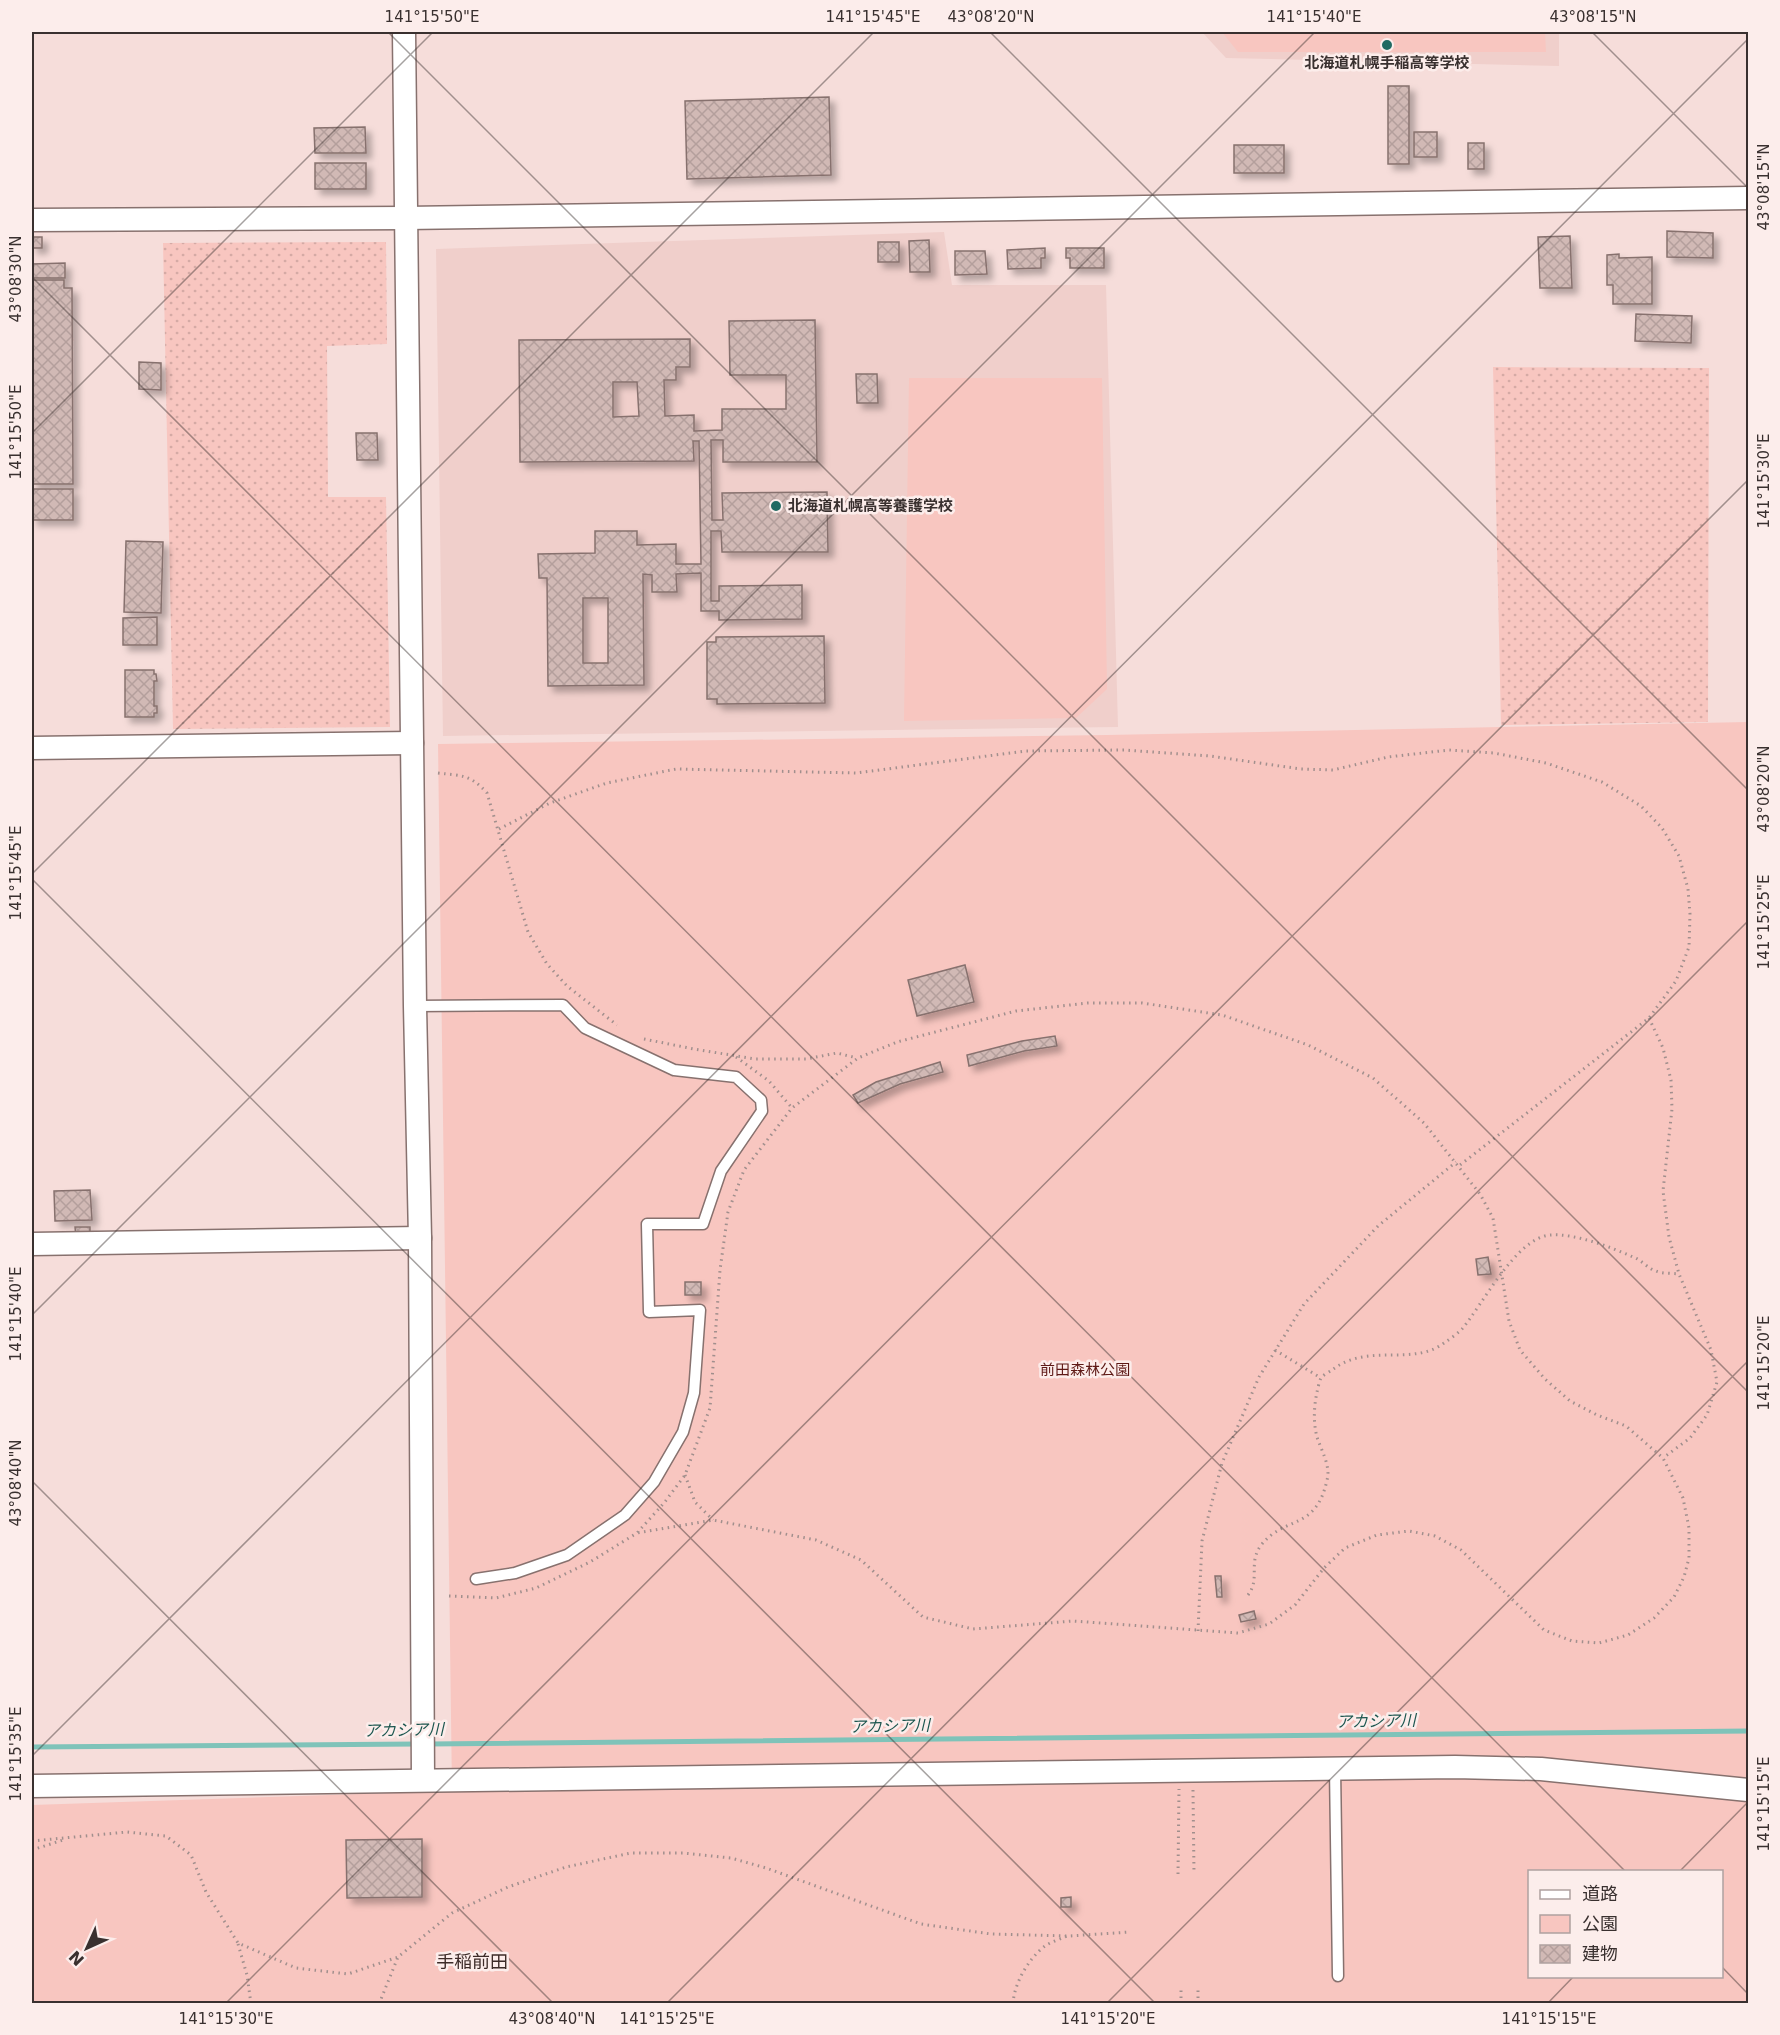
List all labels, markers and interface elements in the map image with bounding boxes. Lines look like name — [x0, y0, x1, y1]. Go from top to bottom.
text: 141°15'50"E — [385, 8, 479, 26]
text: 141°15'45"E — [826, 8, 920, 26]
text: 43°08'20"N — [947, 8, 1035, 26]
text: 141°15'40"E — [1267, 8, 1361, 26]
text: 43°08'15"N — [1549, 8, 1637, 26]
marker: 北海道札幌手稲高等学校 — [1380, 38, 1394, 52]
place label: 北海道札幌手稲高等学校 — [1304, 54, 1470, 72]
text: 43°08'15"N — [1755, 143, 1773, 231]
text: 43°08'30"N — [7, 235, 25, 323]
text: 141°15'50"E — [7, 385, 25, 479]
text: 141°15'30"E — [1755, 434, 1773, 528]
place label: 北海道札幌高等養護学校 — [788, 497, 953, 515]
marker: 北海道札幌高等養護学校 — [769, 499, 783, 513]
text: 43°08'20"N — [1755, 745, 1773, 833]
text: 141°15'45"E — [7, 826, 25, 920]
text: 141°15'25"E — [1755, 875, 1773, 969]
text: 141°15'40"E — [7, 1267, 25, 1361]
text: 141°15'20"E — [1755, 1316, 1773, 1410]
park label: 前田森林公園 — [1040, 1361, 1130, 1379]
text: 43°08'40"N — [7, 1439, 25, 1527]
text: 141°15'35"E — [7, 1707, 25, 1801]
water label: アカシア川 — [1336, 1711, 1418, 1731]
water label: アカシア川 — [850, 1716, 932, 1736]
water label: アカシア川 — [364, 1720, 446, 1740]
text: 141°15'15"E — [1755, 1757, 1773, 1851]
legend — [1528, 1870, 1723, 1978]
text: 道路 — [1582, 1883, 1618, 1904]
text: 公園 — [1582, 1913, 1618, 1934]
north arrow — [57, 1918, 117, 1978]
text: 建物 — [1582, 1943, 1618, 1964]
text: N — [65, 1947, 88, 1970]
district label: 手稲前田 — [436, 1951, 508, 1972]
text: 141°15'30"E — [179, 2010, 273, 2028]
text: 43°08'40"N — [508, 2010, 596, 2028]
text: 141°15'25"E — [620, 2010, 714, 2028]
text: 141°15'20"E — [1061, 2010, 1155, 2028]
text: 141°15'15"E — [1502, 2010, 1596, 2028]

